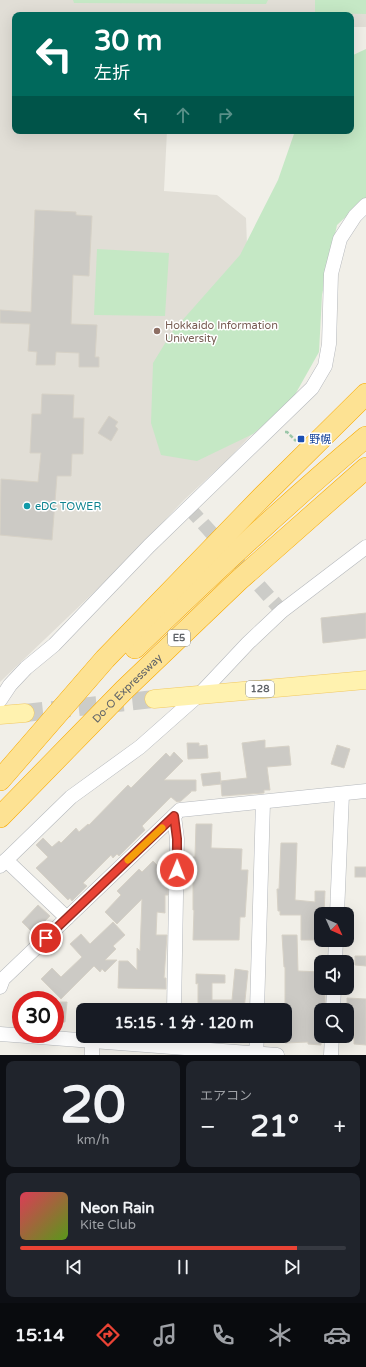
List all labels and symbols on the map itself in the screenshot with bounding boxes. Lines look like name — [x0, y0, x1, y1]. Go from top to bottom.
place label: Hokkaido Information University — [165, 319, 278, 345]
marker: Hokkaido Information University — [152, 326, 162, 336]
place label: 野幌 — [309, 433, 331, 446]
marker: 野幌 — [296, 434, 306, 444]
place label: eDC TOWER — [35, 500, 101, 513]
marker: eDC TOWER — [22, 501, 32, 511]
road number: E5 — [168, 630, 190, 646]
street label: Do-O Expressway — [89, 651, 165, 725]
road number: 128 — [246, 681, 274, 697]
position arrow — [156, 849, 198, 891]
north arrow — [314, 907, 354, 947]
pin — [29, 921, 63, 955]
speed limit sign: 30 — [12, 991, 64, 1043]

